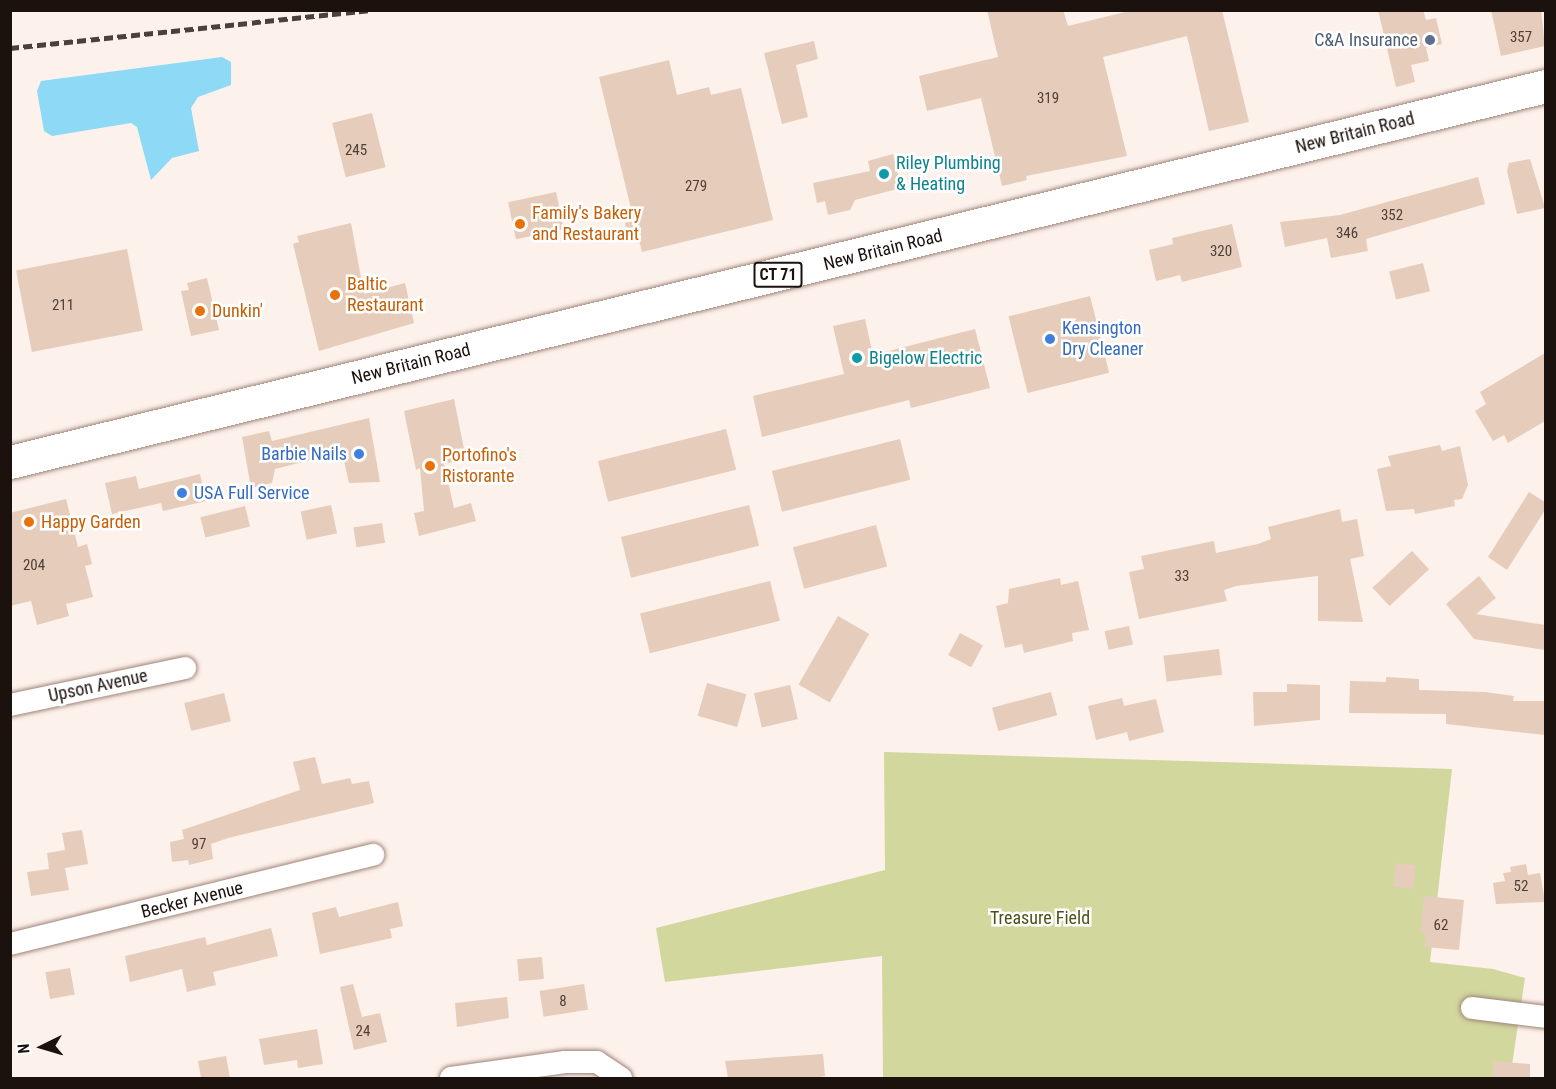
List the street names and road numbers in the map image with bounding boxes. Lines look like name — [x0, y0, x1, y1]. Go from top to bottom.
street label: New Britain Road — [1293, 108, 1417, 158]
street label: New Britain Road — [821, 225, 945, 275]
road number: CT 71 — [752, 262, 804, 288]
street label: New Britain Road — [349, 339, 473, 389]
street label: Upson Avenue — [46, 665, 150, 707]
street label: Becker Avenue — [139, 877, 245, 923]

